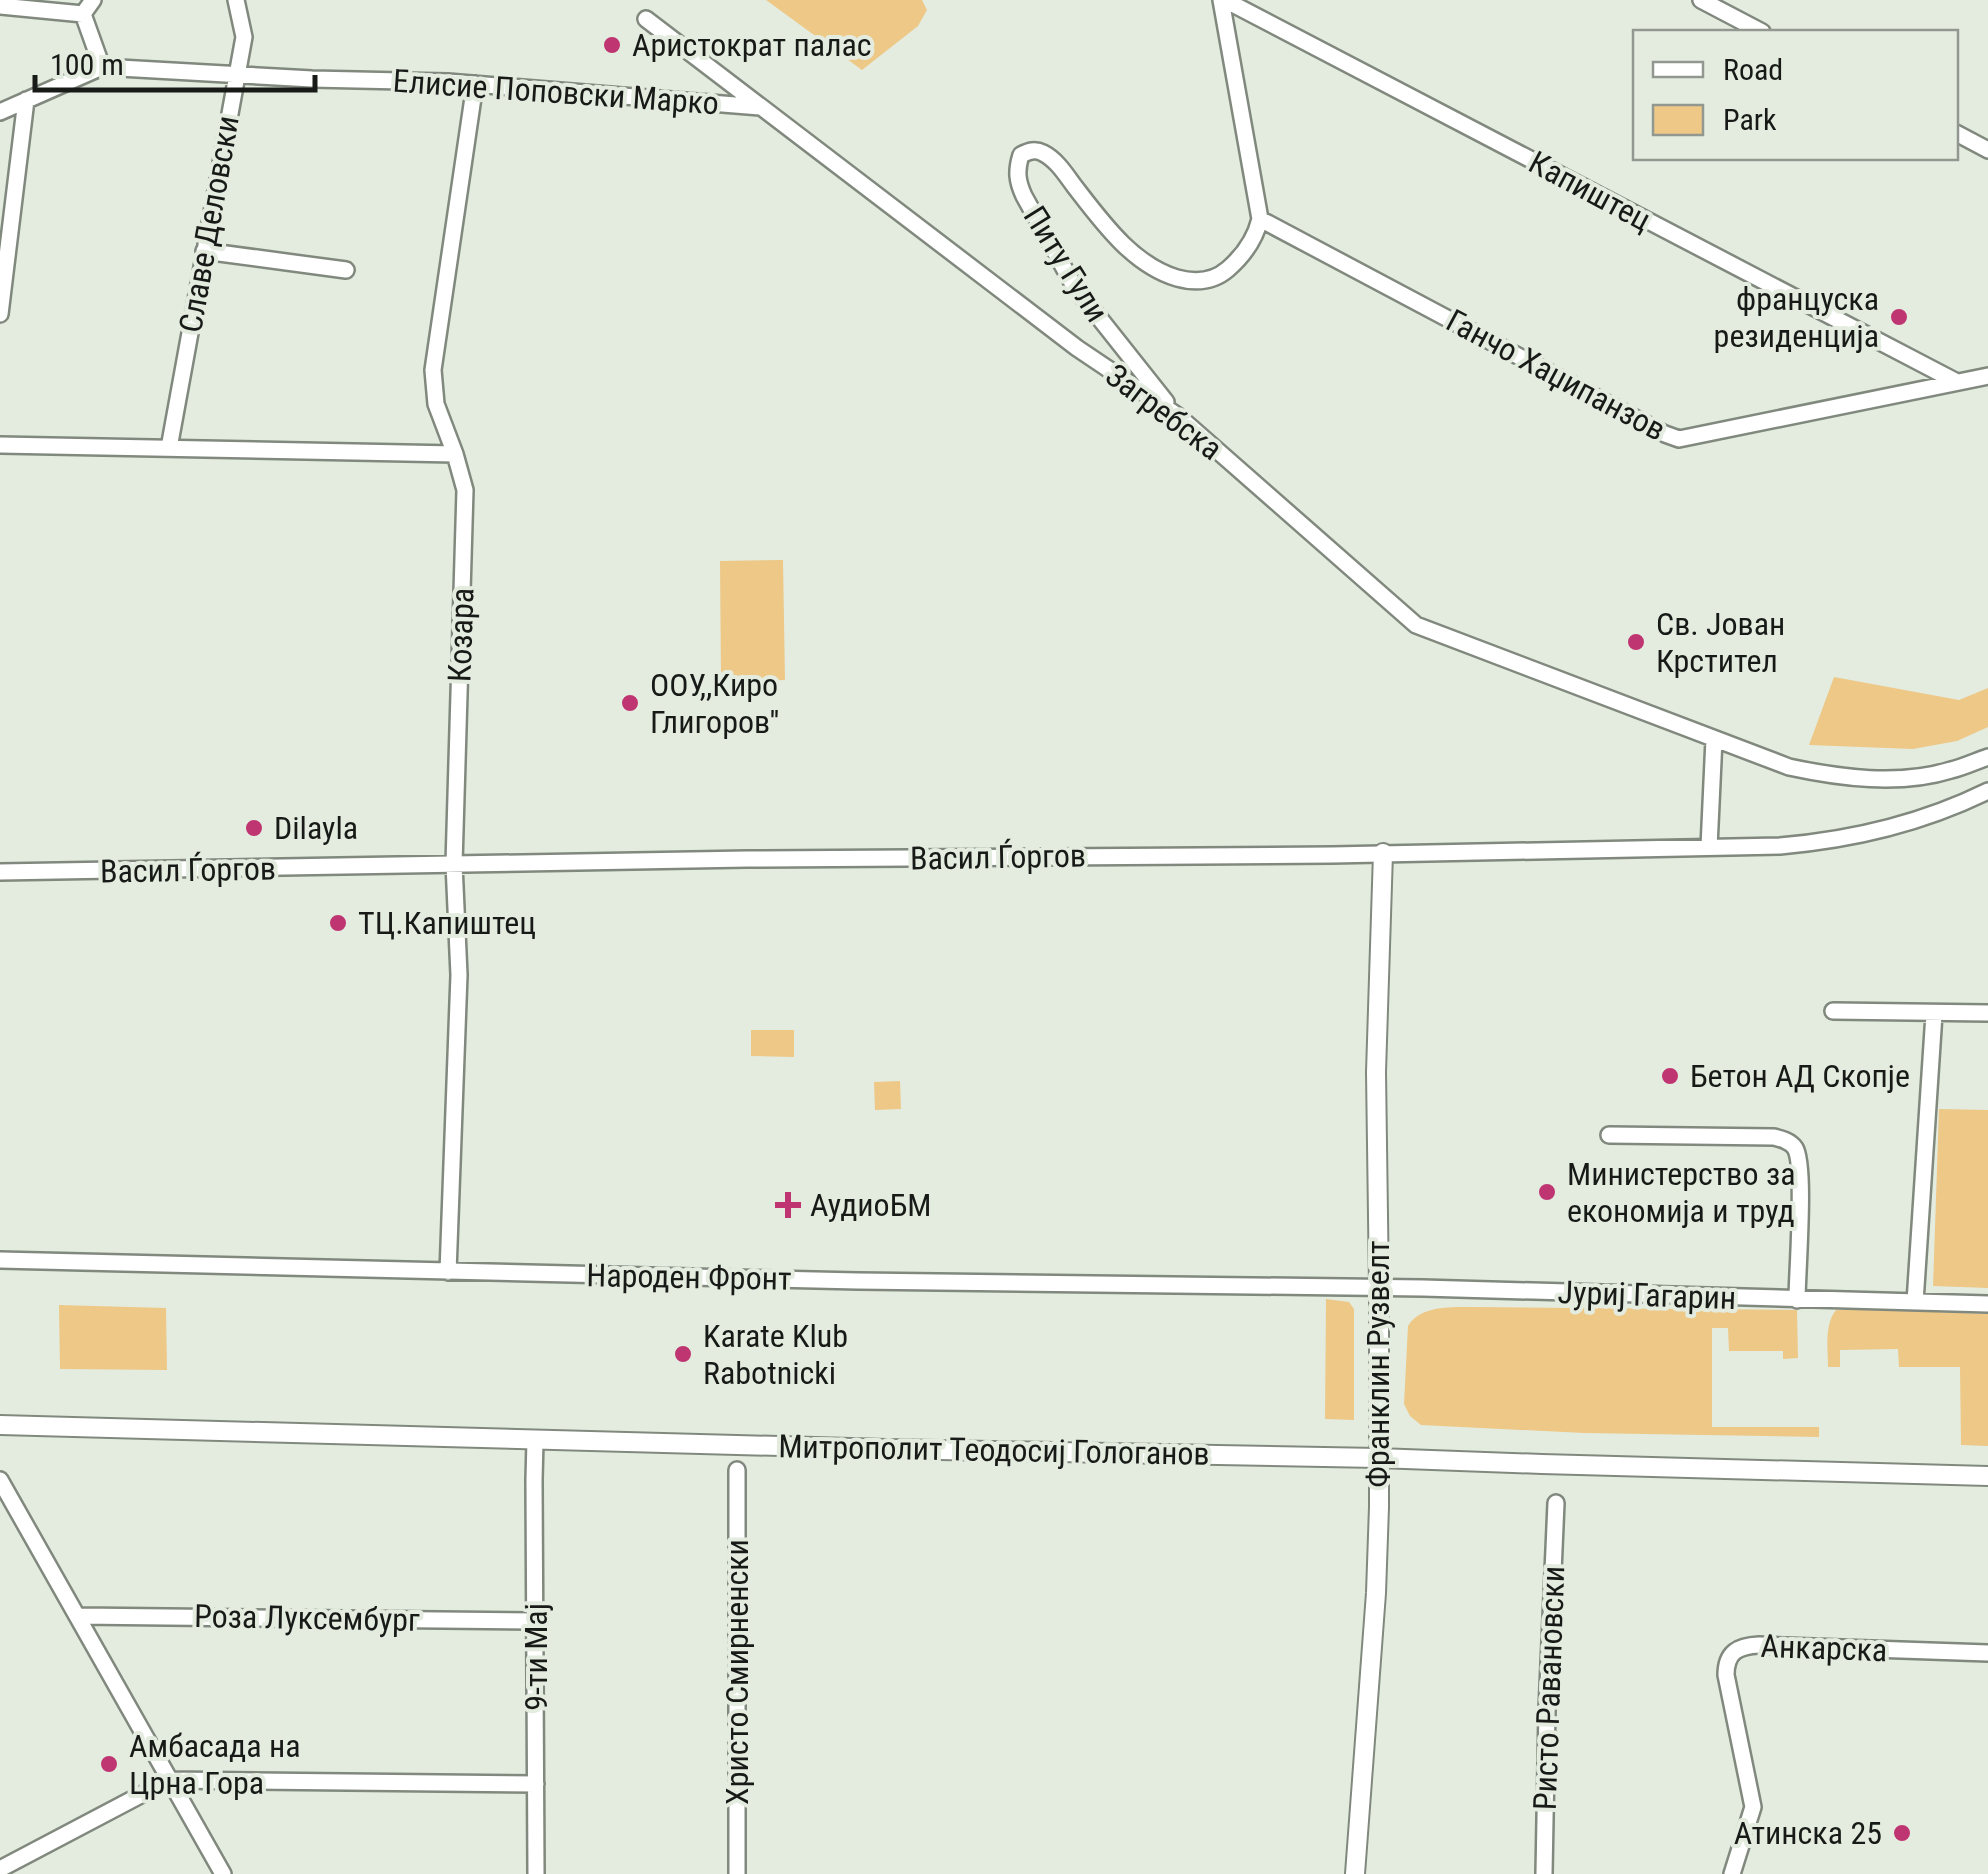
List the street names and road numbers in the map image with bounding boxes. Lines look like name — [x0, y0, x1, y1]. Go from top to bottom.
street label: Елисие Поповски Марко — [392, 62, 720, 122]
street label: Славе Деловски — [171, 113, 247, 335]
street label: Капиштец — [1523, 143, 1657, 239]
street label: Питу Гули — [1016, 199, 1116, 329]
street label: Ганчо Хаџипанзов — [1440, 301, 1672, 449]
street label: Загребска — [1098, 356, 1230, 468]
street label: Козара — [440, 587, 482, 683]
street label: Васил Ѓоргов — [910, 836, 1086, 878]
street label: Васил Ѓоргов — [100, 849, 276, 891]
street label: Франклин Рузвелт — [1359, 1240, 1397, 1488]
street label: Народен Фронт — [586, 1256, 792, 1298]
street label: Јуриј Гагарин — [1557, 1273, 1737, 1317]
street label: Митрополит Теодосиј Гологанов — [778, 1427, 1210, 1473]
street label: Христо Смирненски — [718, 1539, 756, 1805]
street label: Ристо Равановски — [1526, 1565, 1572, 1811]
street label: Роза Луксембург — [194, 1597, 420, 1639]
street label: 9-ти Мај — [517, 1603, 555, 1711]
street label: Анкарска — [1760, 1627, 1888, 1669]

